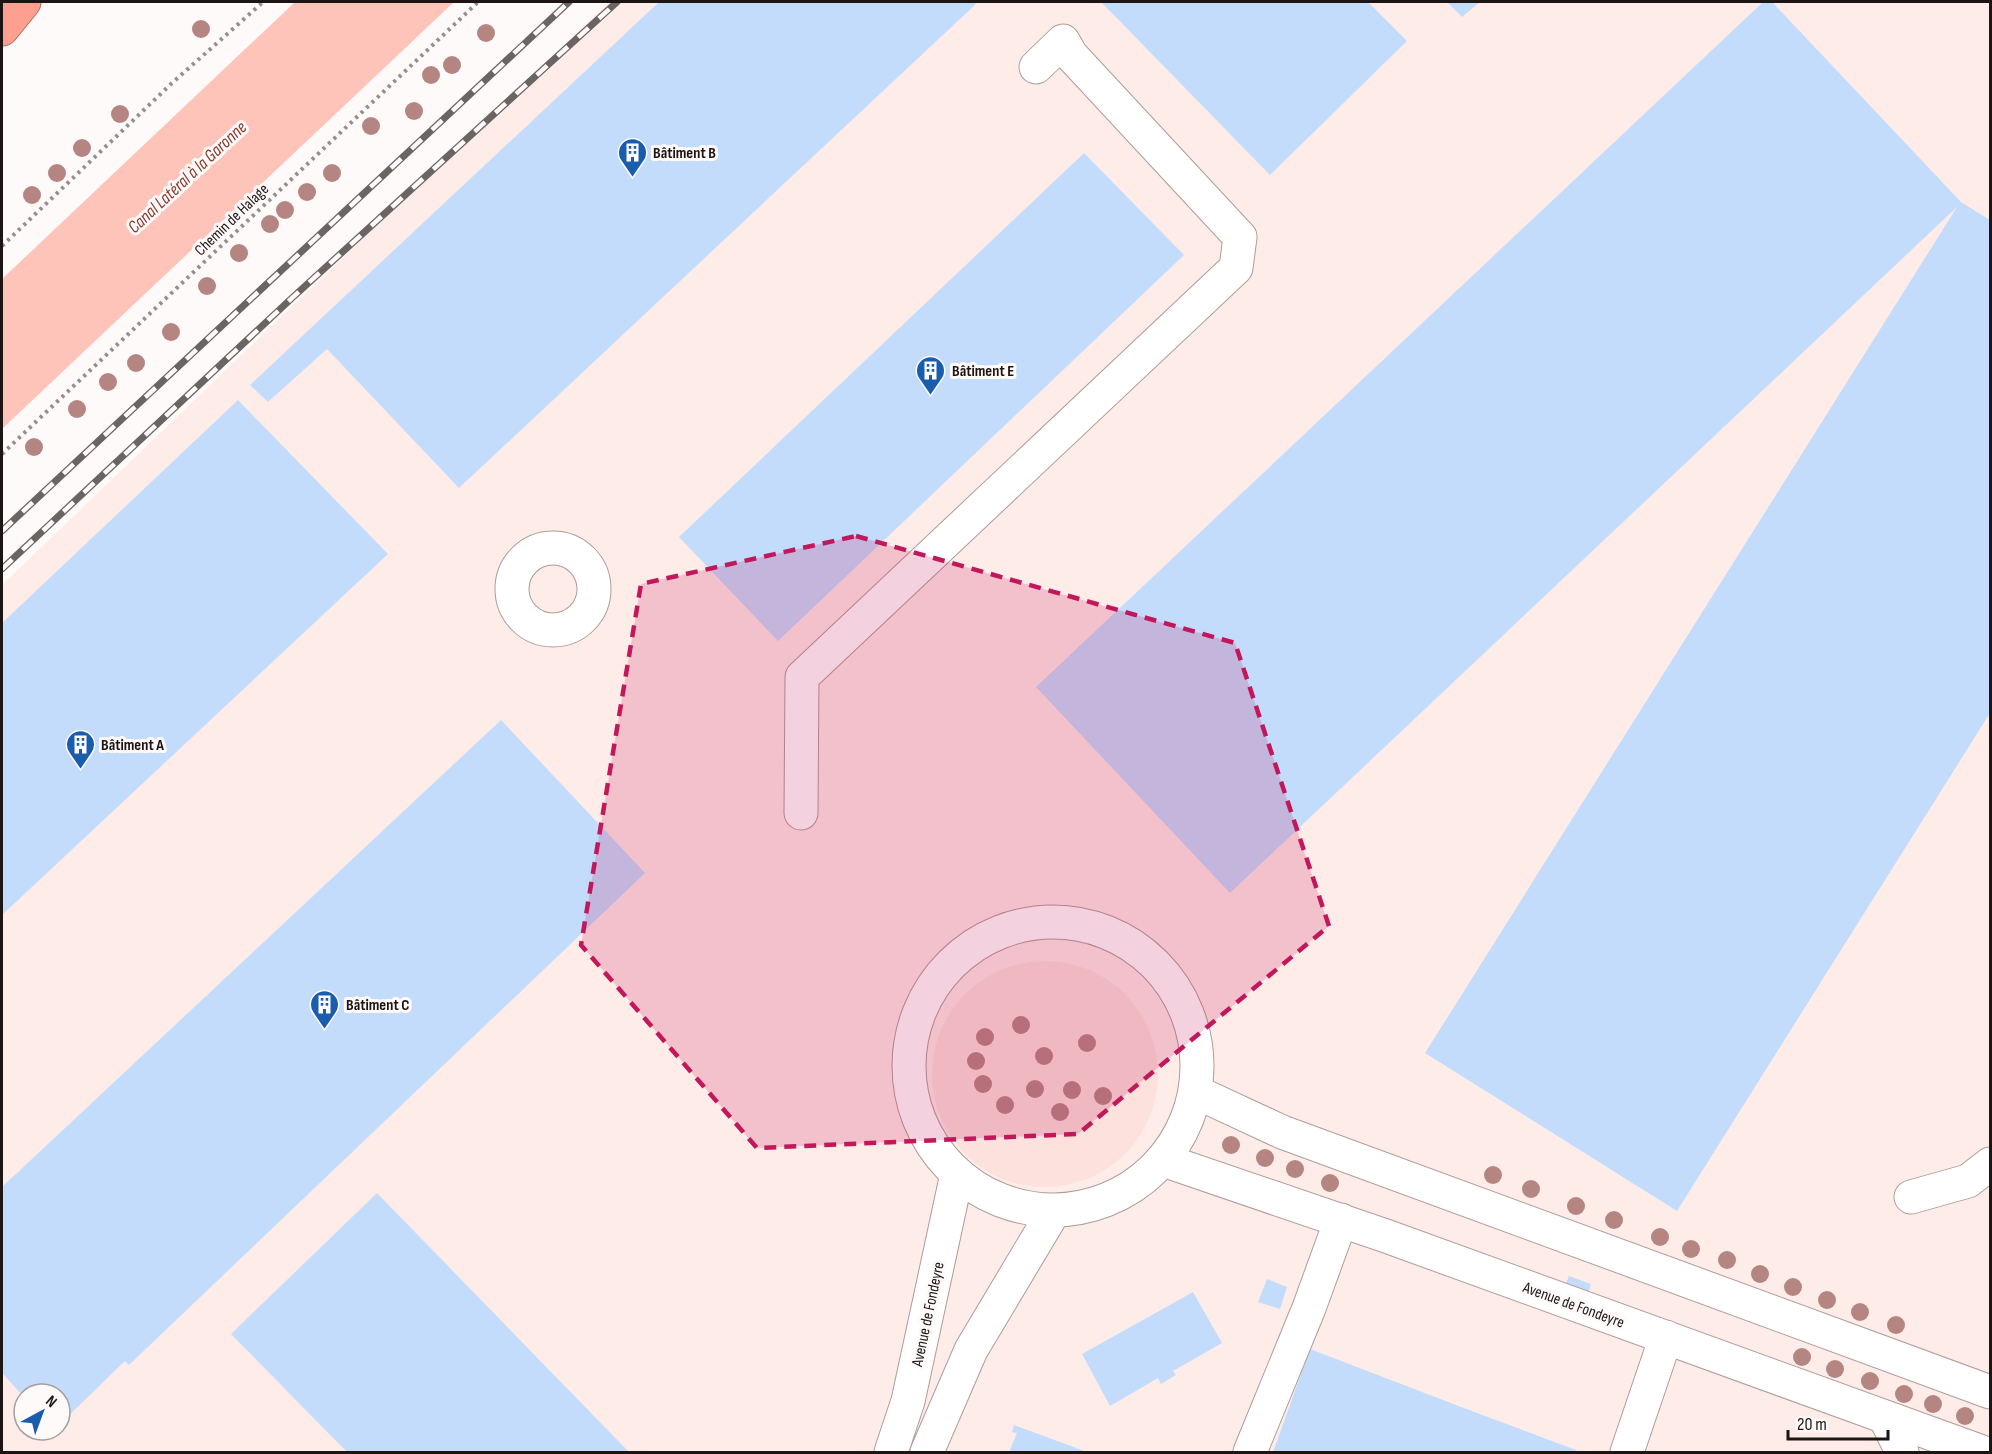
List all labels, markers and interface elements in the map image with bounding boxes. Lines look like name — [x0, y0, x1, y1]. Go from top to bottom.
water label: Canal Latéral à la Garonne — [124, 117, 251, 238]
building icon: Bâtiment B — [616, 136, 648, 178]
place label: Bâtiment B — [653, 144, 716, 163]
street label: Chemin de Halage — [191, 180, 273, 260]
building icon: Bâtiment E — [915, 354, 947, 396]
place label: Bâtiment E — [952, 362, 1014, 381]
building icon: Bâtiment A — [64, 728, 96, 770]
place label: Bâtiment A — [101, 736, 164, 755]
building icon: Bâtiment C — [309, 988, 341, 1030]
place label: Bâtiment C — [346, 996, 409, 1015]
street label: Avenue de Fondeyre — [908, 1260, 949, 1369]
street label: Avenue de Fondeyre — [1519, 1278, 1627, 1333]
north arrow — [12, 1382, 72, 1442]
text: N — [41, 1392, 60, 1412]
scale bar — [1788, 1403, 1888, 1441]
text: 20 m — [1797, 1414, 1827, 1435]

